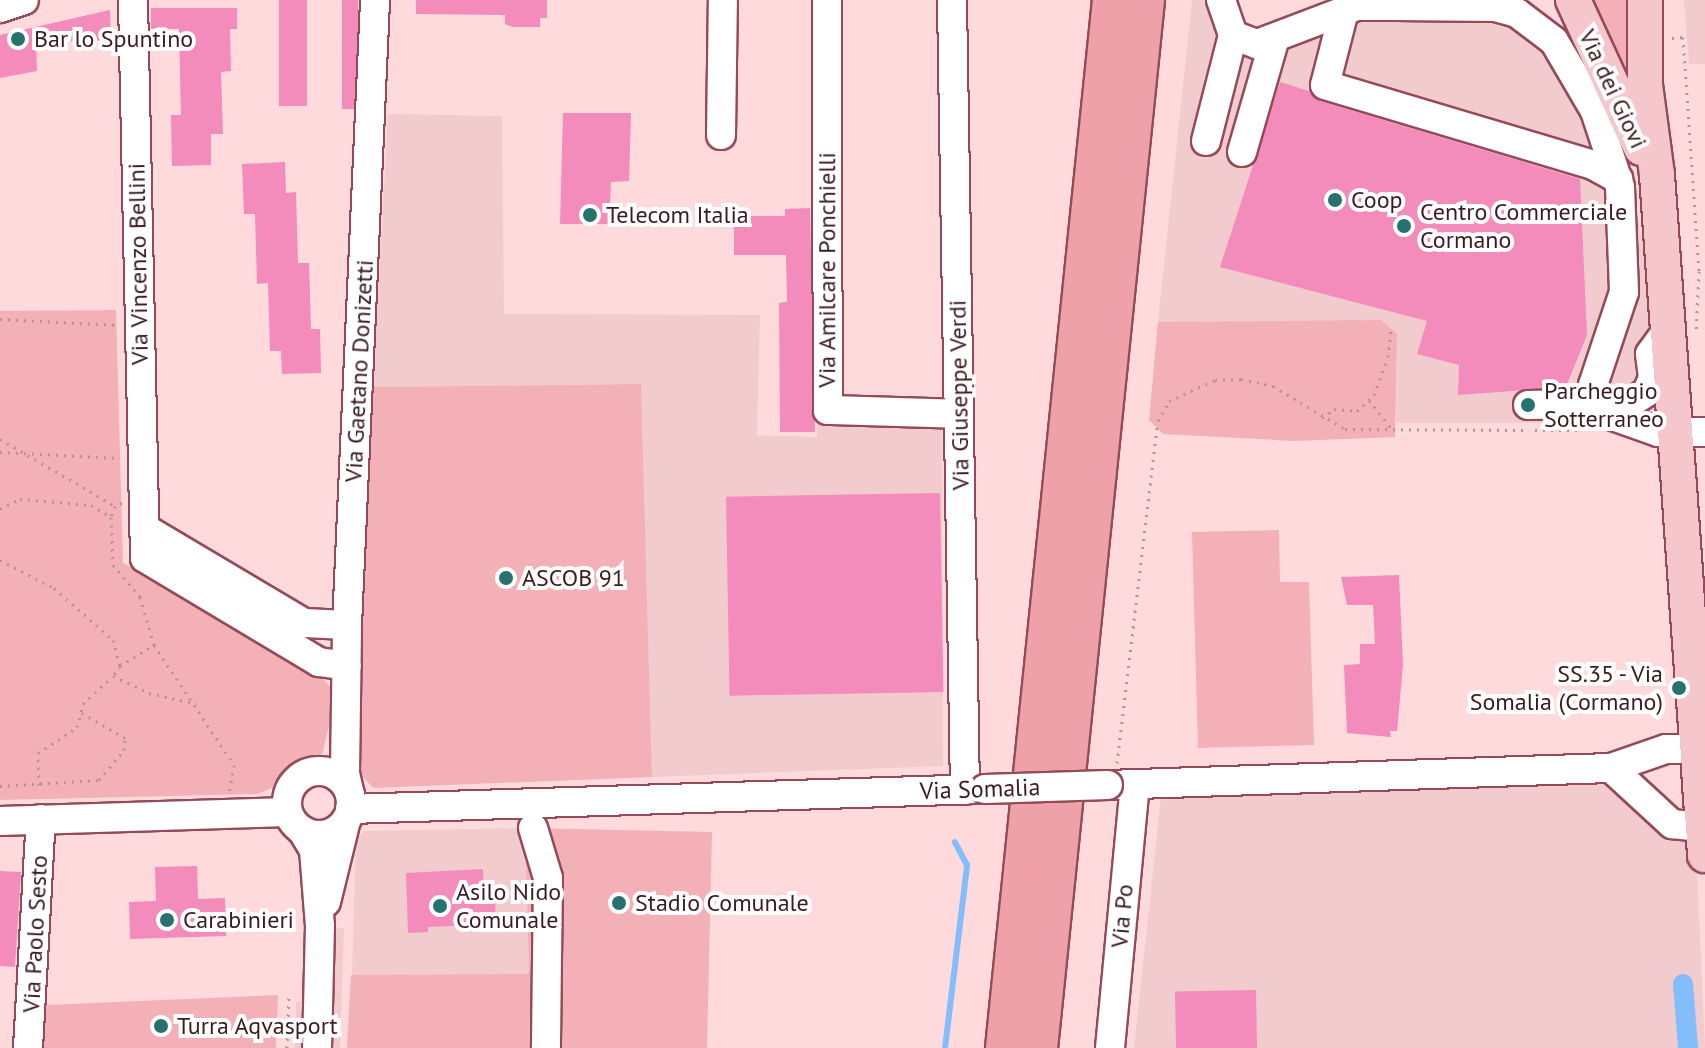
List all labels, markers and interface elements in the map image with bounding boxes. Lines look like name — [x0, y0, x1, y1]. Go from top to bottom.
place label: Bar lo Spuntino — [34, 25, 193, 53]
street label: Via dei Giovi — [1573, 25, 1653, 153]
marker: Bar lo Spuntino — [9, 30, 27, 48]
street label: Via Amilcare Ponchielli — [813, 152, 841, 388]
street label: Via Vincenzo Bellini — [122, 162, 154, 366]
place label: Coop — [1351, 186, 1403, 214]
marker: Coop — [1326, 191, 1344, 209]
place label: Centro Commerciale Cormano — [1420, 198, 1627, 254]
place label: Telecom Italia — [606, 201, 749, 229]
marker: Telecom Italia — [581, 206, 599, 224]
marker: Centro Commerciale Cormano — [1395, 217, 1413, 235]
street label: Via Gaetano Donizetti — [339, 259, 379, 483]
street label: Via Giuseppe Verdi — [943, 299, 975, 491]
place label: Parcheggio Sotterraneo — [1544, 377, 1664, 433]
marker: Parcheggio Sotterraneo — [1519, 396, 1537, 414]
place label: ASCOB 91 — [522, 564, 625, 592]
marker: ASCOB 91 — [497, 569, 515, 587]
place label: SS.35 - Via Somalia (Cormano) — [1470, 660, 1663, 716]
marker: SS.35 - Via Somalia (Cormano) — [1670, 679, 1688, 697]
street label: Via Somalia — [919, 773, 1041, 805]
street label: Via Paolo Sesto — [16, 854, 54, 1014]
place label: Asilo Nido Comunale — [456, 878, 561, 934]
street label: Via Po — [1105, 883, 1139, 949]
place label: Stadio Comunale — [635, 889, 809, 917]
marker: Stadio Comunale — [610, 894, 628, 912]
marker: Asilo Nido Comunale — [431, 897, 449, 915]
place label: Carabinieri — [183, 906, 294, 934]
marker: Carabinieri — [158, 911, 176, 929]
place label: Turra Aqvasport — [177, 1012, 338, 1040]
marker: Turra Aqvasport — [152, 1017, 170, 1035]

